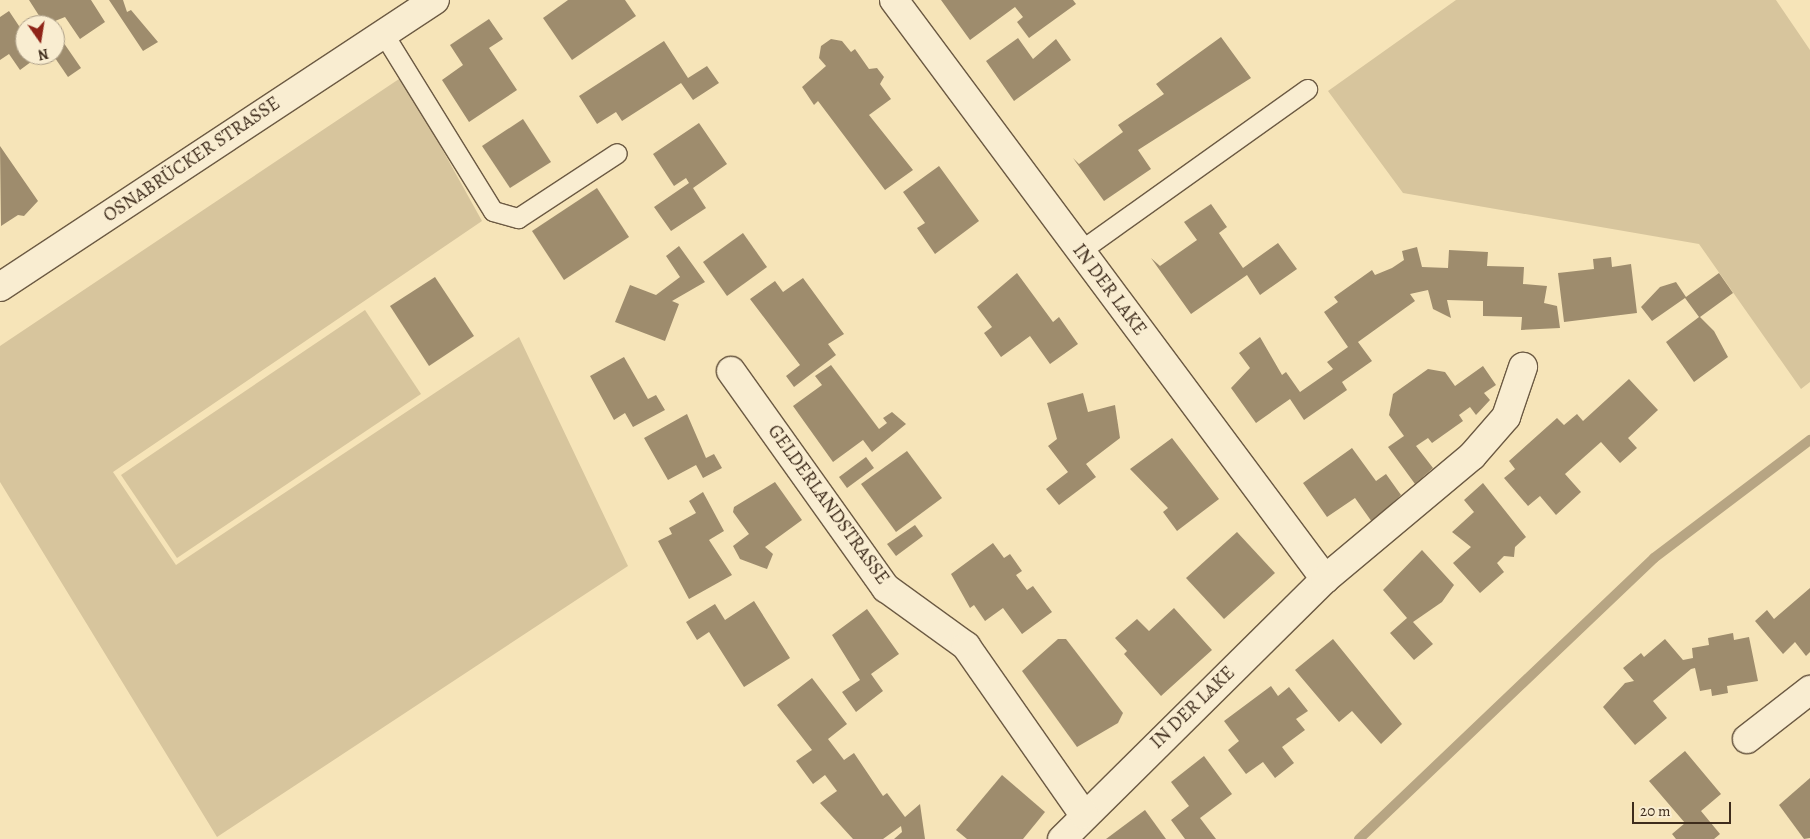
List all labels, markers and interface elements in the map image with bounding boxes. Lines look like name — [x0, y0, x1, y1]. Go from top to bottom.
north arrow — [15, 15, 65, 65]
text: N — [36, 44, 50, 65]
street label: OSNABRÜCKER STRASSE — [99, 92, 285, 228]
street label: IN DER LAKE — [1067, 240, 1151, 340]
street label: GELDERLANDSTRASSE — [762, 421, 894, 589]
street label: IN DER LAKE — [1146, 662, 1240, 754]
scale bar — [1635, 792, 1734, 824]
text: 20 m — [1640, 801, 1671, 821]

